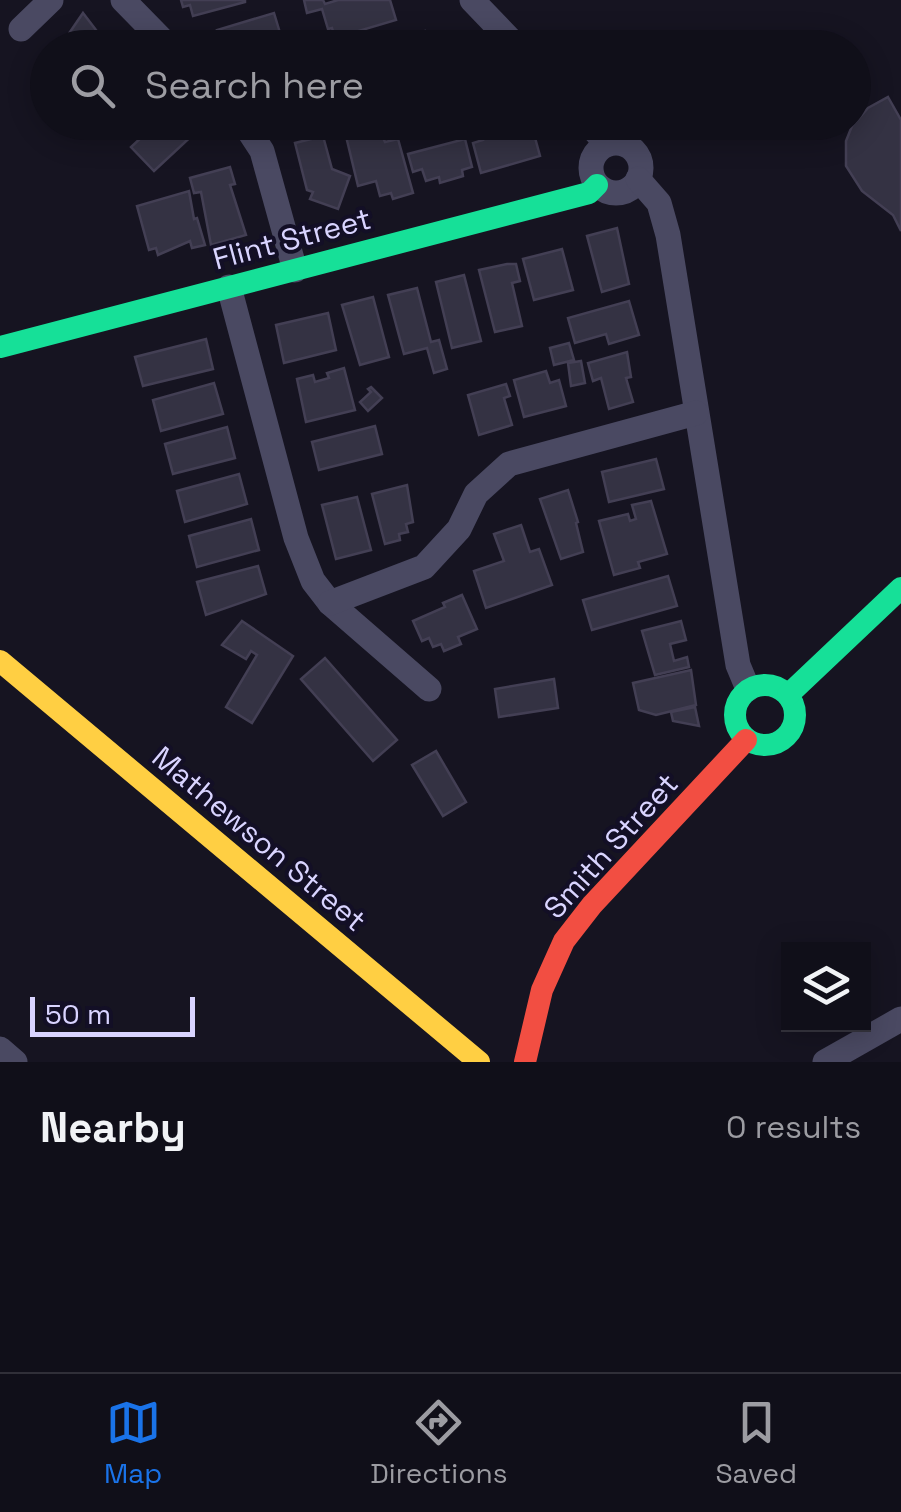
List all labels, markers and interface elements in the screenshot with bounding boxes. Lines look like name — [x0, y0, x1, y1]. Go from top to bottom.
search box — [30, 30, 871, 140]
icon: search — [65, 58, 120, 113]
text: Search here — [145, 61, 364, 109]
street label: Flint Street — [209, 199, 375, 278]
street label: Mathewson Street — [144, 738, 374, 940]
street label: Smith Street — [535, 765, 686, 927]
map controls — [781, 942, 871, 1032]
button: layers — [781, 942, 871, 1032]
scale bar — [30, 992, 195, 1036]
text: 50 m — [45, 996, 111, 1032]
text: Nearby — [40, 1101, 186, 1154]
text: 0 results — [726, 1107, 861, 1147]
tab: Map — [104, 1395, 162, 1491]
tab: Directions — [370, 1395, 507, 1491]
tab: Saved — [715, 1395, 797, 1491]

